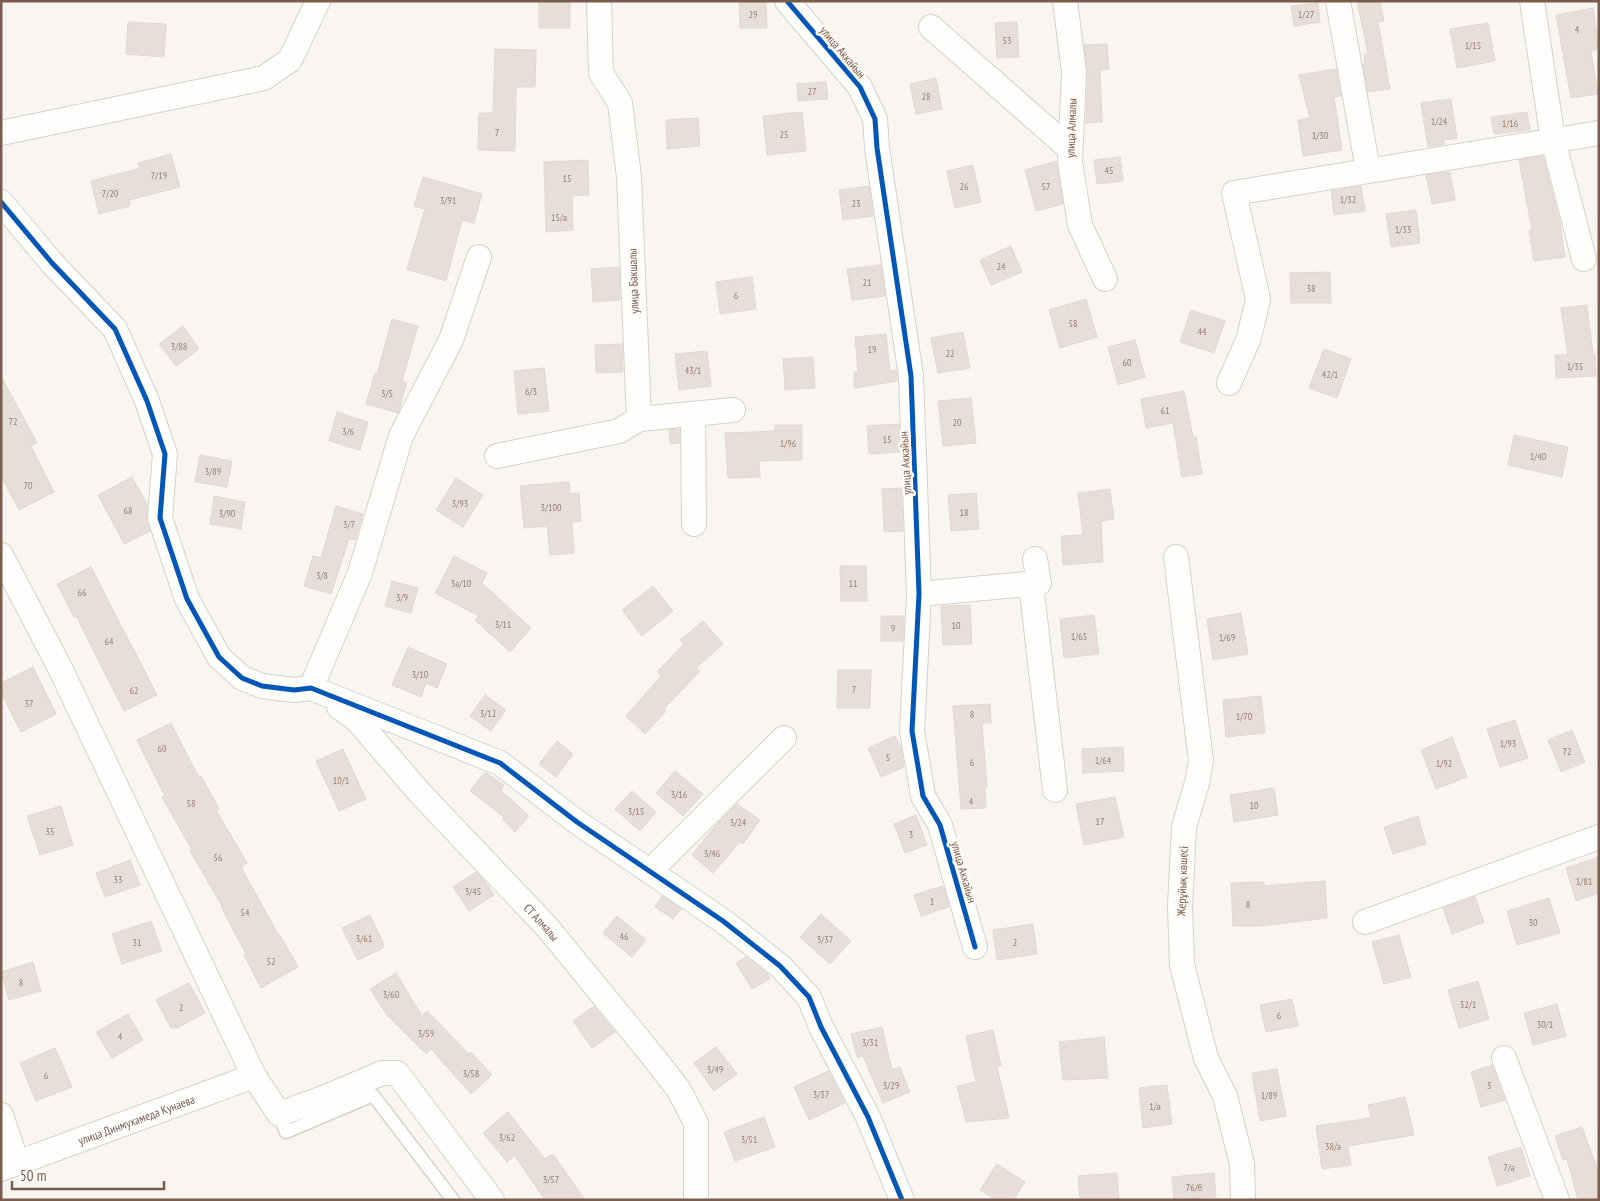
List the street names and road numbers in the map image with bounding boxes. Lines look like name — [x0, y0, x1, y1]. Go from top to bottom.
street label: улица Аккайын — [817, 23, 869, 81]
street label: улица Алмалы — [1062, 98, 1080, 158]
street label: улица Бакшалы — [624, 248, 642, 314]
street label: улица Аккайын — [896, 431, 914, 495]
street label: улица Аккайын — [948, 839, 980, 905]
street label: Жерұйық көшесі — [1173, 846, 1191, 917]
street label: СТ Алмалы — [521, 900, 563, 944]
street label: улица Динмухамеда Кунаева — [76, 1091, 197, 1148]

